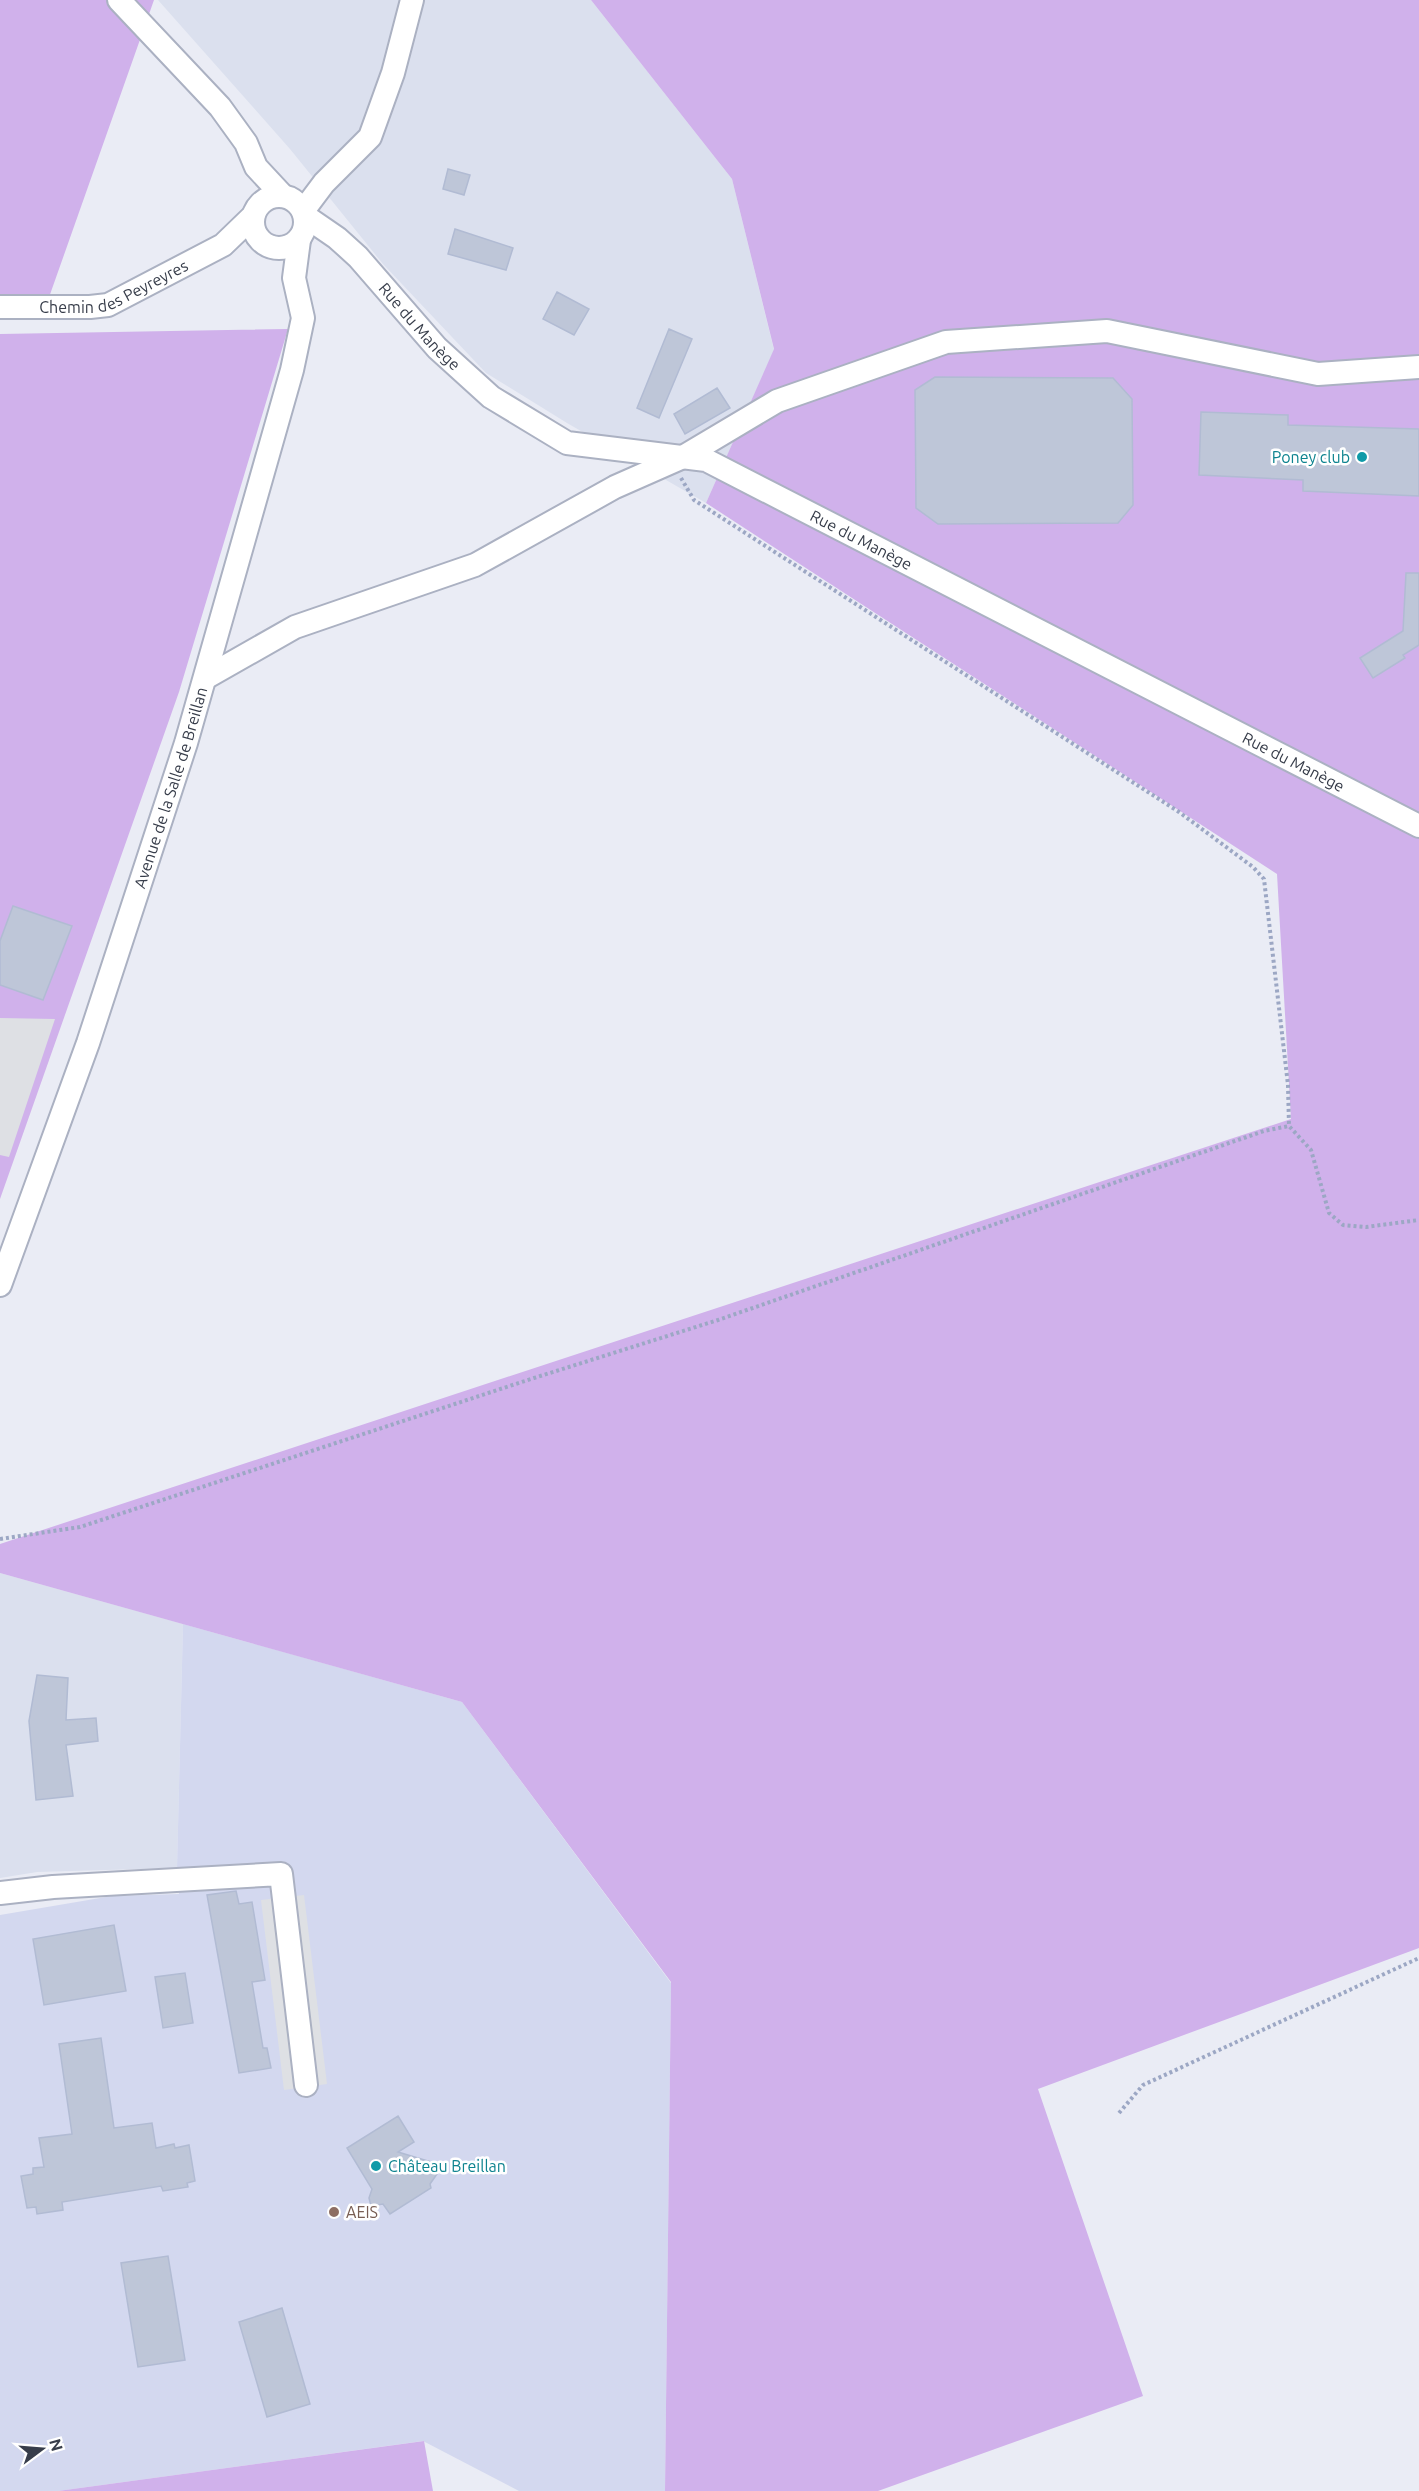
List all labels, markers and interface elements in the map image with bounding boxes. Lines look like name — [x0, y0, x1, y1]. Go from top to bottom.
street label: Chemin des Peyreyres — [39, 256, 191, 316]
street label: Rue du Manège — [375, 279, 464, 374]
place label: Poney club — [1272, 448, 1350, 466]
marker: Poney club — [1355, 450, 1369, 464]
street label: Rue du Manège — [807, 506, 915, 573]
street label: Avenue de la Salle de Breillan — [130, 685, 210, 890]
street label: Rue du Manège — [1240, 728, 1348, 795]
place label: Château Breillan — [388, 2157, 506, 2175]
marker: Château Breillan — [369, 2159, 383, 2173]
place label: AEIS — [346, 2203, 378, 2221]
marker: AEIS — [327, 2205, 341, 2219]
north arrow — [12, 2419, 72, 2479]
text: N — [46, 2437, 67, 2453]

